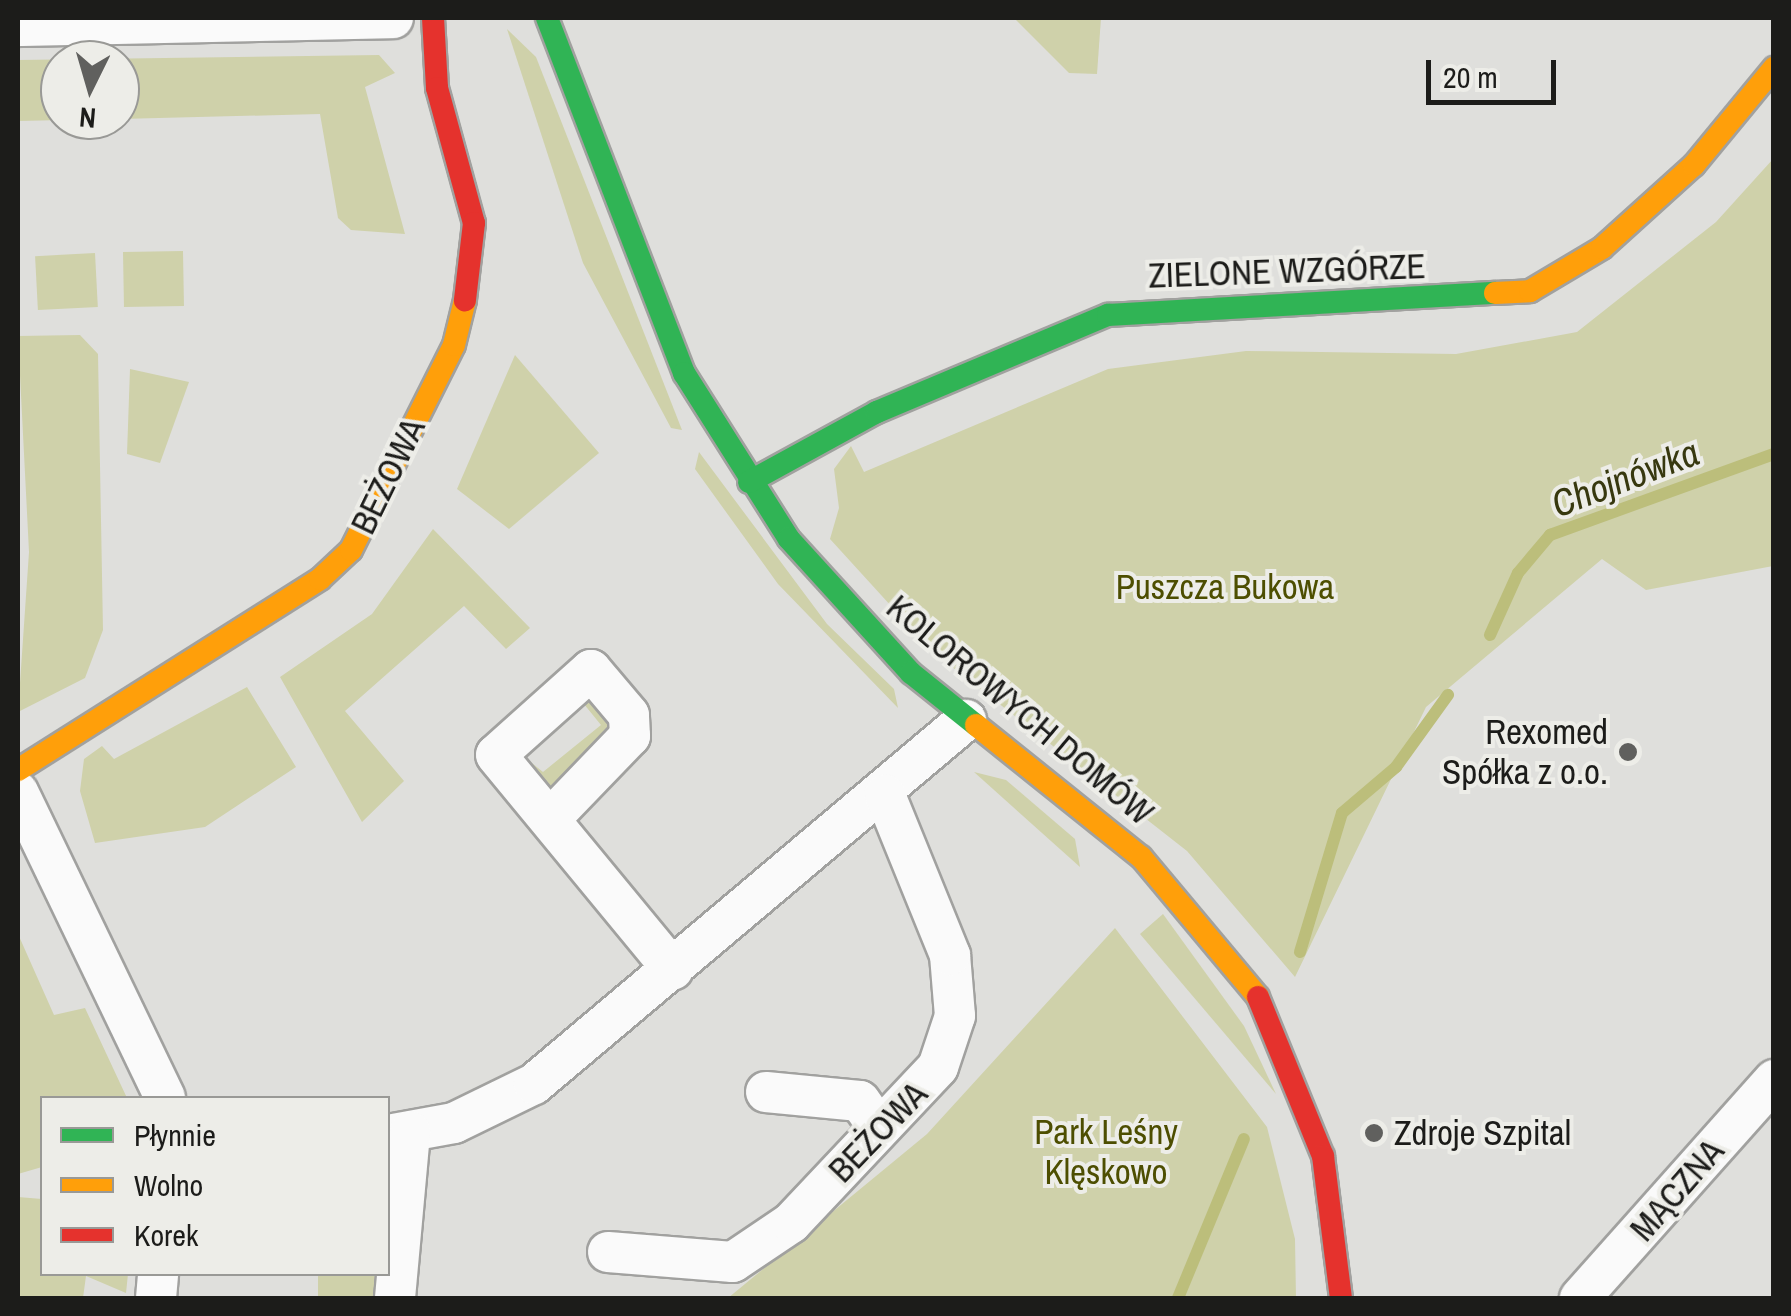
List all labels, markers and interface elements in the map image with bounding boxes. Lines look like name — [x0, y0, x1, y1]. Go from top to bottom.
north arrow — [40, 40, 140, 140]
scale bar — [1431, 40, 1561, 102]
text: 20 m — [1443, 57, 1498, 97]
text: N — [78, 98, 97, 138]
street label: ZIELONE WZGÓRZE — [1148, 245, 1426, 297]
street label: BEŻOWA — [342, 411, 434, 541]
water label: Chojnówka — [1545, 429, 1705, 527]
park label: Puszcza Bukowa — [1116, 566, 1334, 608]
street label: KOLOROWYCH DOMÓW — [878, 586, 1162, 834]
place label: Rexomed Spółka z o.o. — [1442, 711, 1608, 793]
marker: Rexomed Spółka z o.o. — [1617, 741, 1639, 763]
street label: BEŻOWA — [820, 1073, 936, 1191]
legend — [40, 1096, 390, 1276]
park label: Park Leśny Klęskowo — [1034, 1111, 1178, 1193]
place label: Zdroje Szpital — [1394, 1112, 1571, 1154]
text: Płynnie — [134, 1115, 216, 1155]
marker: Zdroje Szpital — [1363, 1122, 1385, 1144]
street label: MĄCZNA — [1621, 1130, 1733, 1250]
text: Wolno — [134, 1165, 203, 1205]
text: Korek — [134, 1215, 198, 1255]

